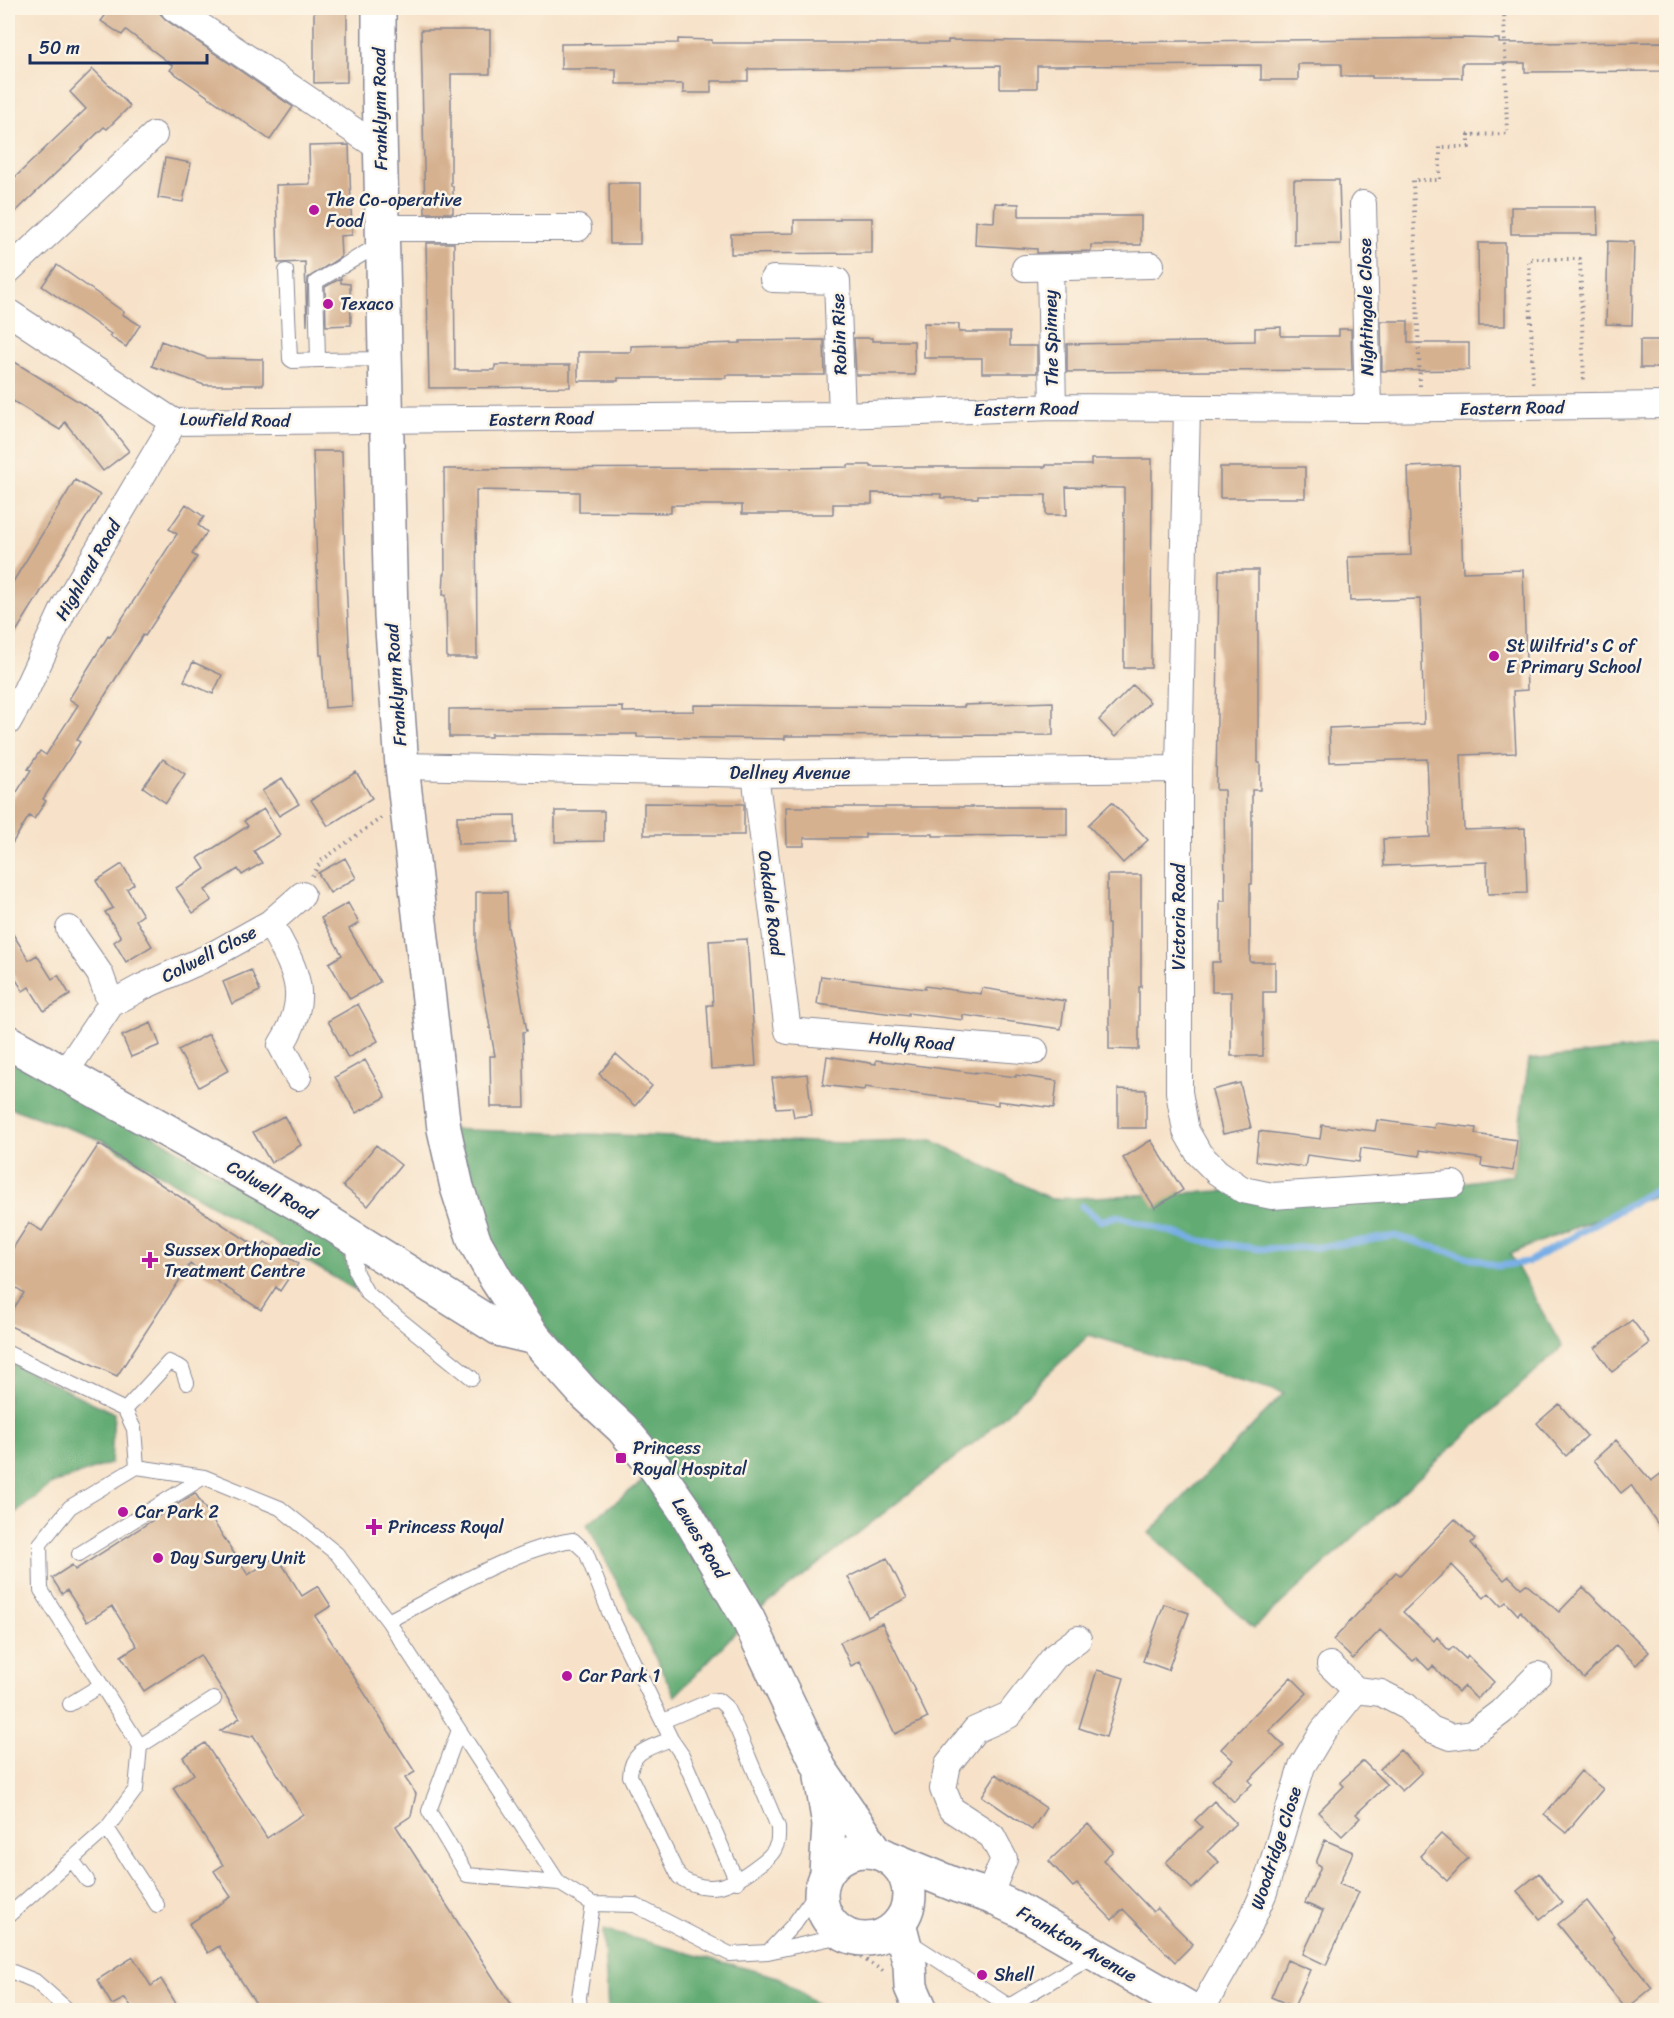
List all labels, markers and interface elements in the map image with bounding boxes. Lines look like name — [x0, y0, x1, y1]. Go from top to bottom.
scale bar — [30, 27, 207, 65]
text: 50 m — [39, 32, 80, 64]
street label: Franklynn Road — [363, 46, 397, 171]
place label: The Co-operative Food — [326, 184, 462, 237]
marker: The Co-operative Food — [307, 203, 321, 217]
street label: Nightingale Close — [1349, 238, 1383, 376]
place label: Texaco — [340, 288, 394, 320]
street label: The Spinney — [1034, 289, 1068, 387]
street label: Robin Rise — [822, 293, 856, 375]
marker: Texaco — [321, 297, 335, 311]
street label: Eastern Road — [1459, 391, 1566, 425]
street label: Eastern Road — [973, 392, 1080, 426]
street label: Eastern Road — [488, 402, 595, 436]
street label: Lowfield Road — [180, 403, 292, 437]
street label: Highland Road — [46, 512, 131, 627]
street label: Franklynn Road — [376, 621, 416, 747]
place label: St Wilfrid's C of E Primary School — [1506, 630, 1642, 683]
marker: St Wilfrid's C of E Primary School — [1487, 649, 1501, 663]
street label: Dellney Avenue — [730, 757, 850, 789]
street label: Oakdale Road — [749, 849, 794, 959]
street label: Victoria Road — [1163, 862, 1195, 970]
street label: Colwell Close — [155, 916, 263, 992]
street label: Holly Road — [867, 1021, 956, 1061]
street label: Colwell Road — [220, 1151, 325, 1230]
place label: Sussex Orthopaedic Treatment Centre — [164, 1234, 321, 1287]
marker: Sussex Orthopaedic Treatment Centre — [141, 1251, 159, 1269]
place label: Princess Royal Hospital — [633, 1432, 748, 1485]
marker: Princess Royal Hospital — [614, 1451, 628, 1465]
street label: Lewes Road — [663, 1491, 738, 1586]
place label: Car Park 2 — [135, 1496, 219, 1528]
marker: Car Park 2 — [116, 1505, 130, 1519]
place label: Princess Royal — [388, 1511, 505, 1543]
marker: Princess Royal — [365, 1518, 383, 1536]
place label: Day Surgery Unit — [170, 1542, 306, 1574]
marker: Day Surgery Unit — [151, 1551, 165, 1565]
place label: Car Park 1 — [579, 1660, 661, 1692]
marker: Car Park 1 — [560, 1669, 574, 1683]
street label: Woodridge Close — [1241, 1782, 1311, 1914]
street label: Frankton Avenue — [1011, 1897, 1143, 1991]
place label: Shell — [994, 1959, 1035, 1991]
marker: Shell — [975, 1968, 989, 1982]

